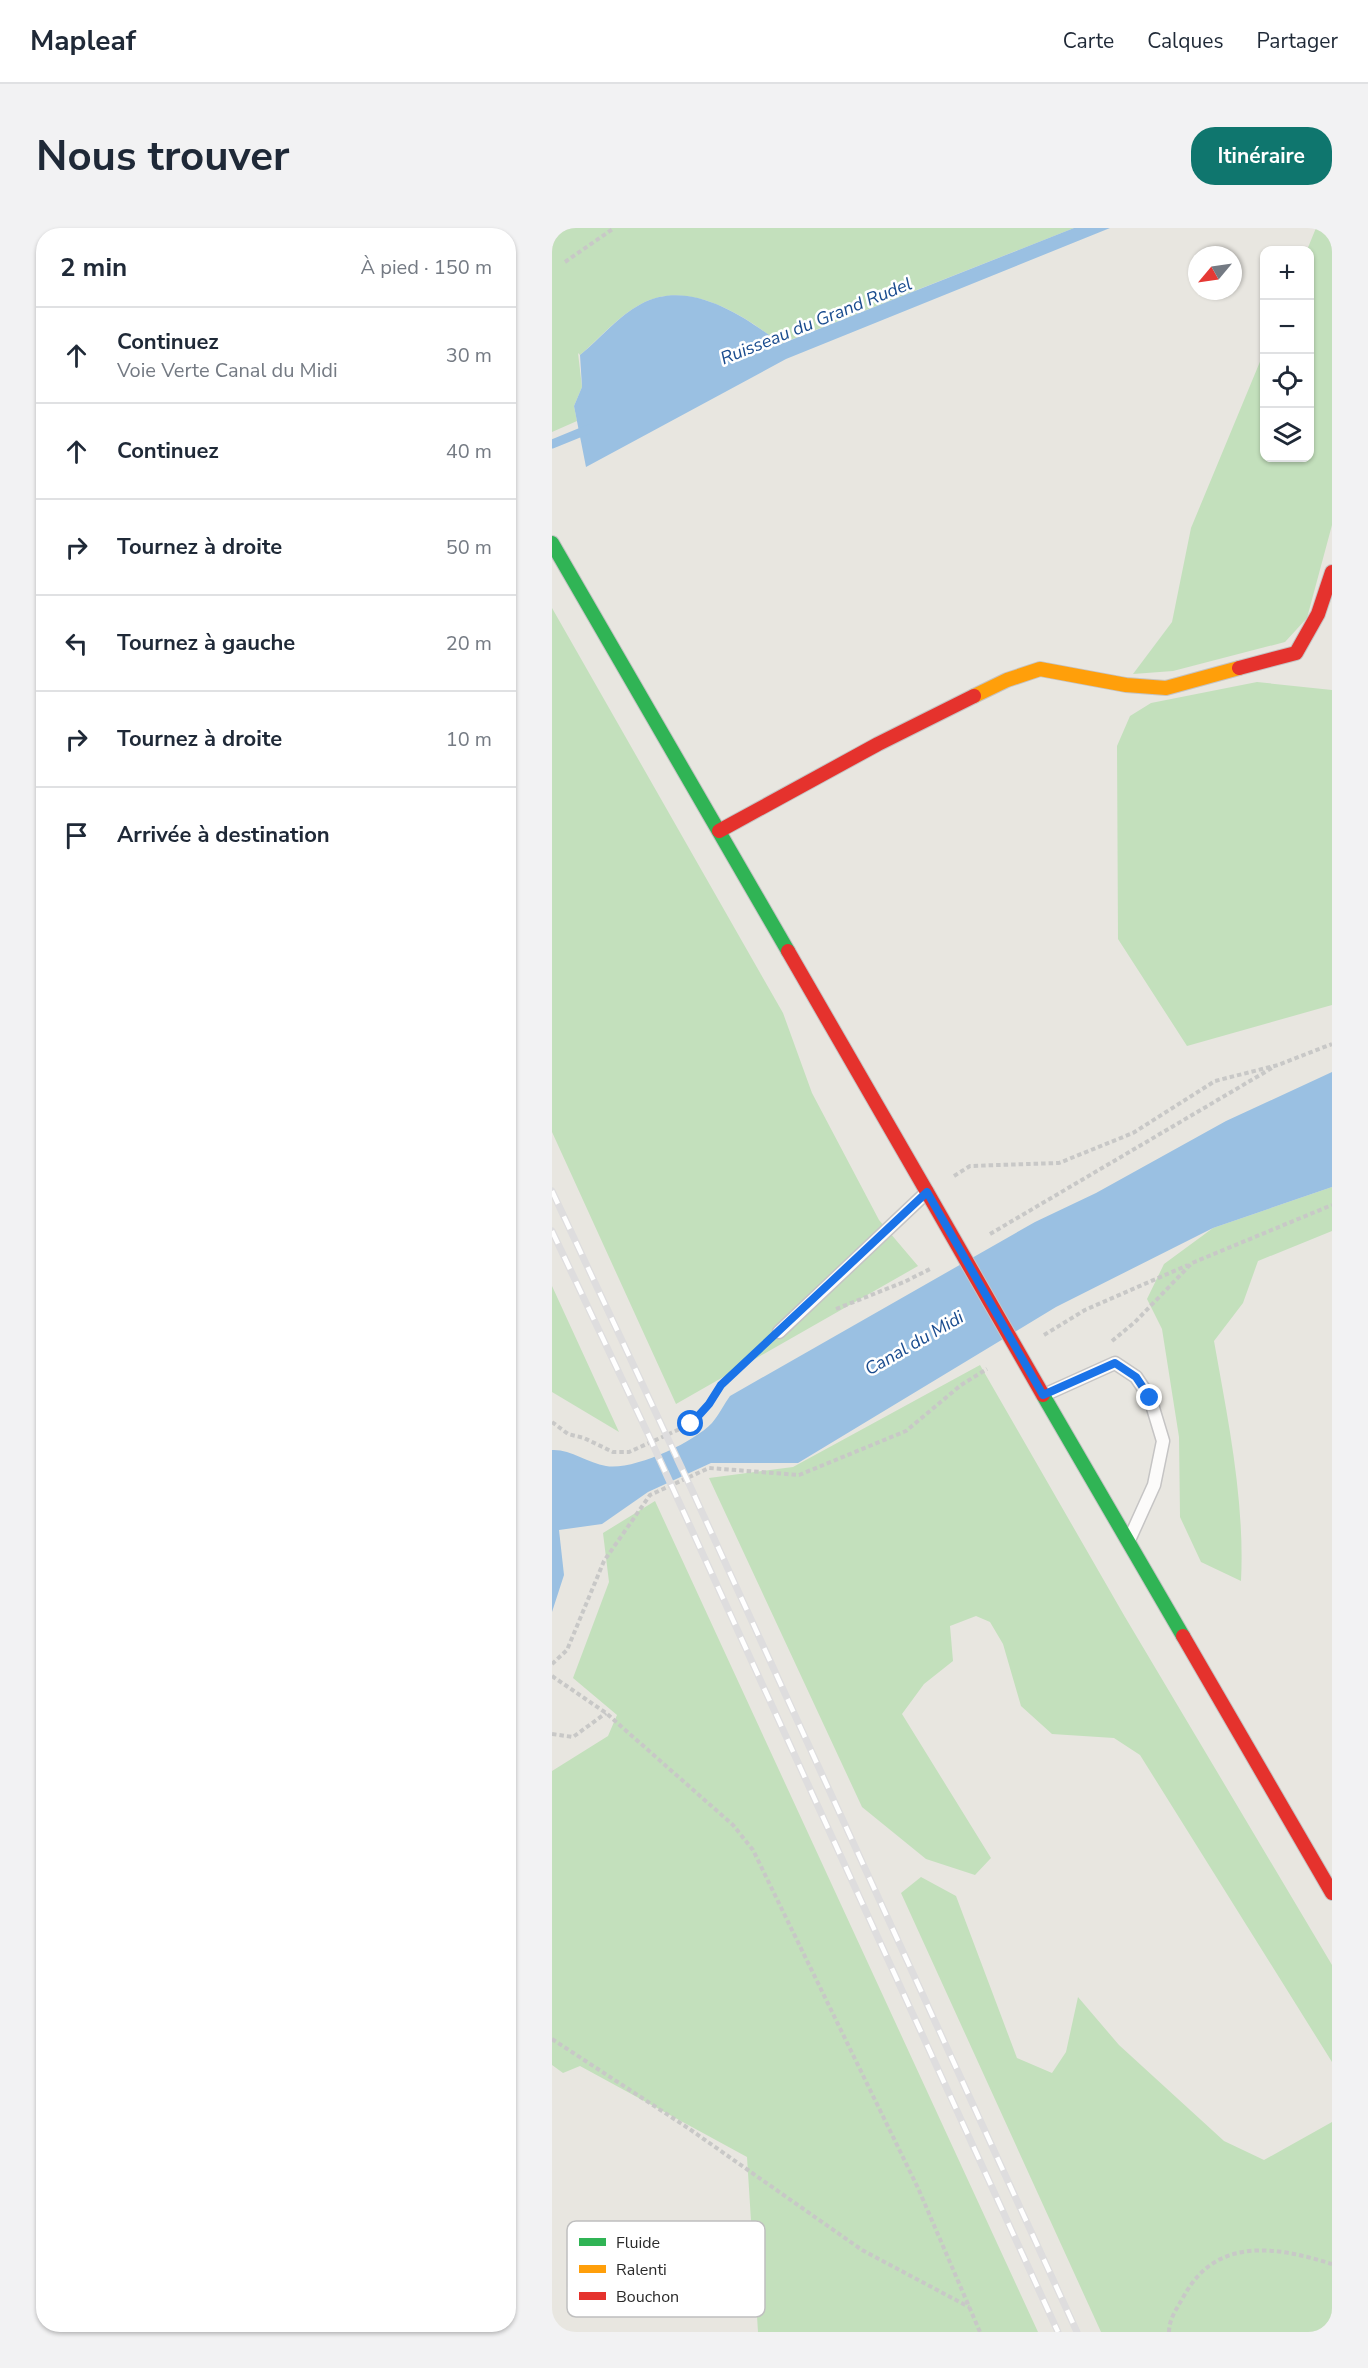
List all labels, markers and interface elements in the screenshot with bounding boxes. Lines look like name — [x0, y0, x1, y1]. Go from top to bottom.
text: Mapleaf — [30, 22, 136, 60]
text: Carte — [1063, 27, 1114, 55]
text: Calques — [1147, 27, 1224, 55]
text: Partager — [1257, 27, 1338, 55]
button: Itinéraire — [1191, 127, 1332, 185]
text: Nous trouver — [36, 128, 289, 185]
north arrow — [1188, 246, 1242, 300]
map controls — [1260, 246, 1314, 462]
button: + — [1260, 246, 1314, 300]
text: 2 min — [60, 250, 127, 285]
text: À pied · 150 m — [361, 254, 492, 281]
water label: Ruisseau du Grand Rudel — [717, 272, 915, 370]
button: − — [1260, 300, 1314, 354]
text: Continuez — [117, 327, 219, 357]
icon: ahead — [60, 339, 93, 372]
text: 30 m — [446, 342, 492, 369]
button: locate — [1260, 354, 1314, 408]
text: Voie Verte Canal du Midi — [117, 357, 338, 384]
button: layers — [1260, 408, 1314, 462]
icon: ahead — [60, 435, 93, 468]
text: Continuez — [117, 436, 219, 466]
text: 40 m — [446, 438, 492, 465]
icon: right — [60, 531, 93, 564]
text: Tournez à droite — [117, 532, 282, 562]
text: 50 m — [446, 534, 492, 561]
icon: left — [60, 627, 93, 660]
text: Tournez à gauche — [117, 628, 295, 658]
text: 20 m — [446, 630, 492, 657]
icon: right — [60, 723, 93, 756]
text: Tournez à droite — [117, 724, 282, 754]
text: 10 m — [446, 726, 492, 753]
icon: arrive — [60, 819, 93, 852]
text: Arrivée à destination — [117, 820, 330, 850]
water label: Canal du Midi — [860, 1305, 969, 1381]
route end — [1136, 1384, 1162, 1410]
route start — [677, 1410, 703, 1436]
legend — [567, 2221, 765, 2317]
text: Fluide — [616, 2232, 660, 2254]
text: Ralenti — [616, 2259, 667, 2281]
text: Bouchon — [616, 2286, 679, 2308]

